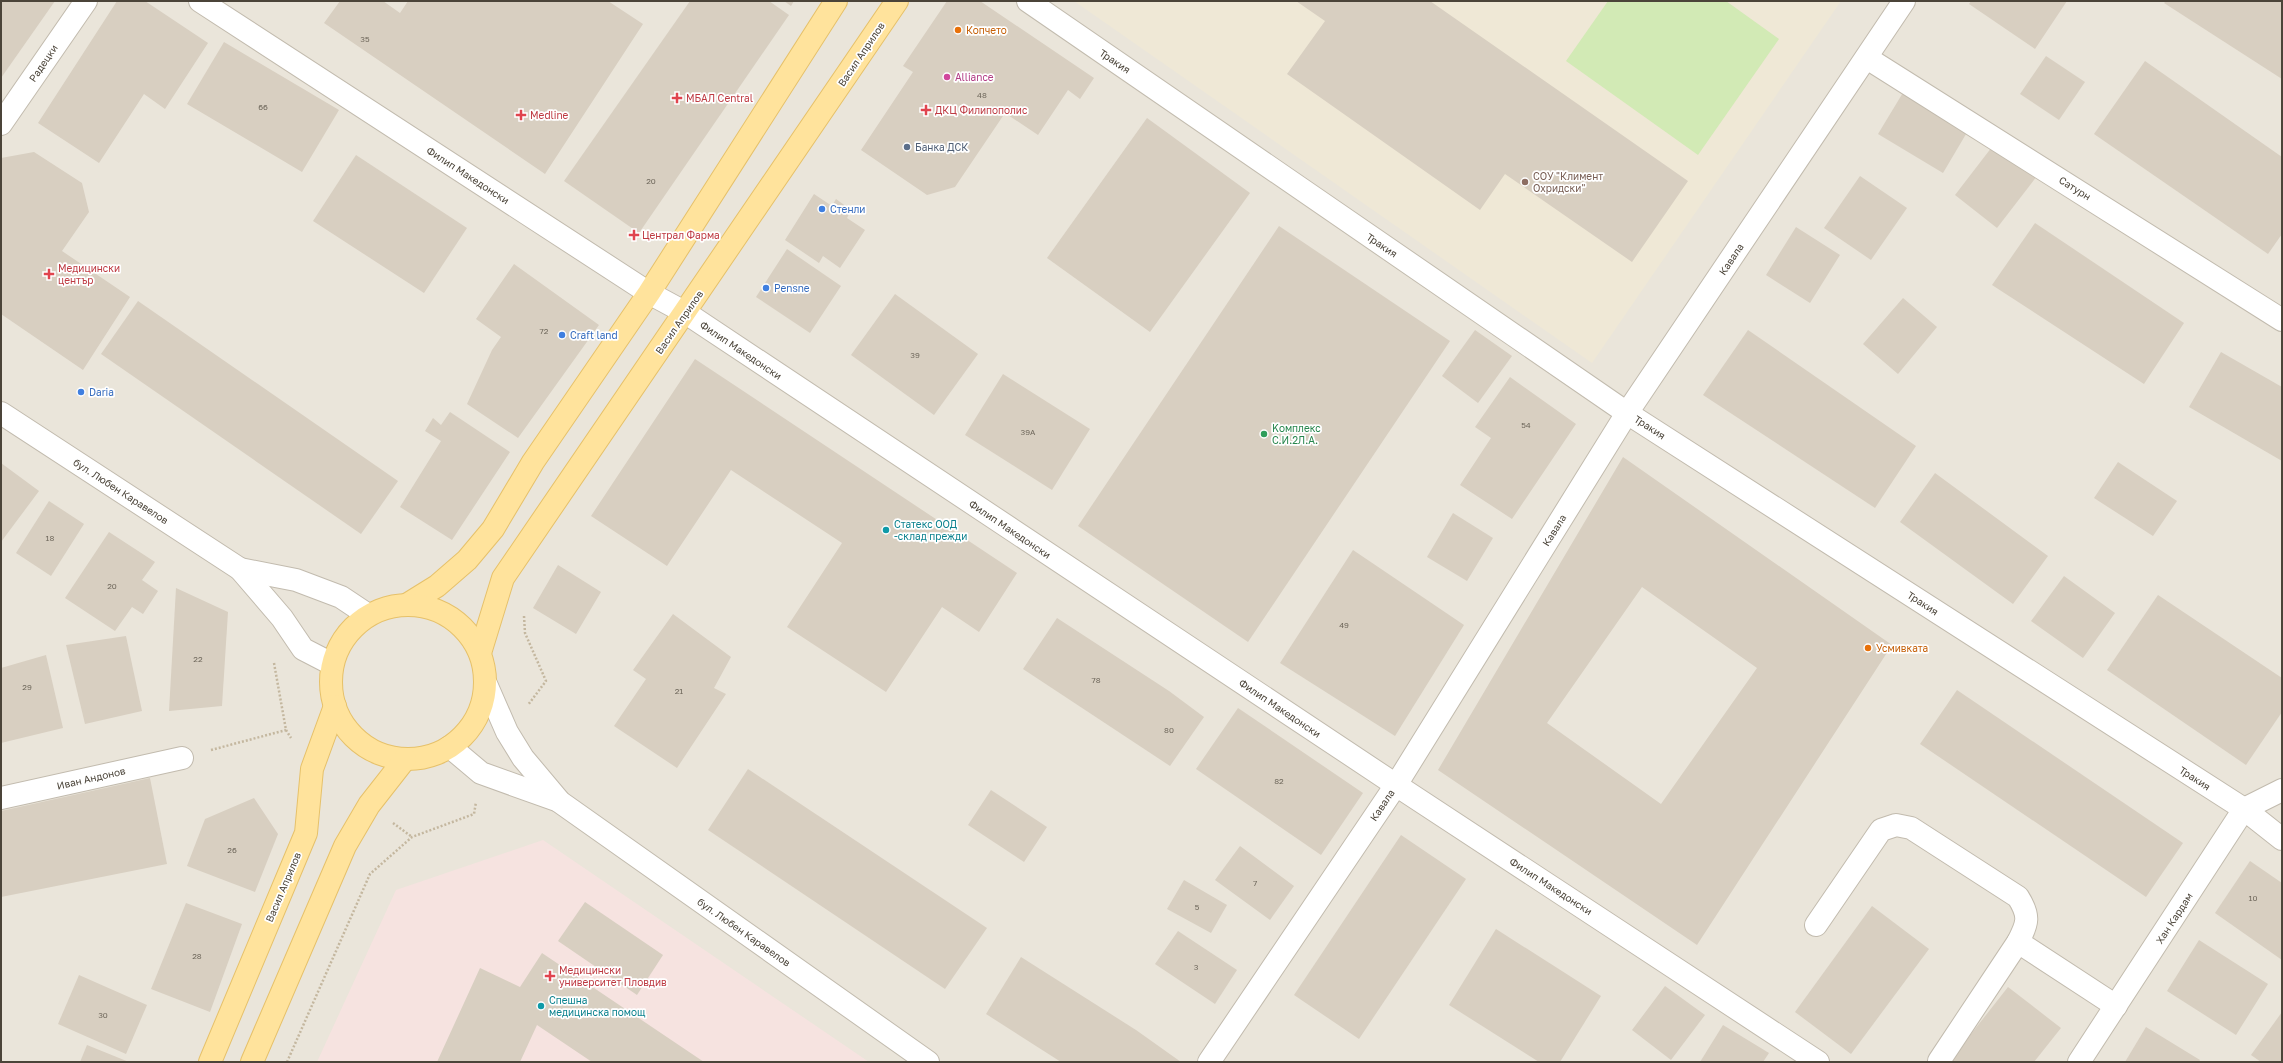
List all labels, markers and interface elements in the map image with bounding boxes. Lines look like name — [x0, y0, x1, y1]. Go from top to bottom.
street label: Васил Априлов — [835, 19, 887, 88]
place label: Копчето — [966, 24, 1007, 36]
marker: Копчето — [953, 25, 963, 35]
house number: 35 — [360, 34, 370, 44]
street label: Радецки — [26, 42, 60, 84]
street label: Тракия — [1097, 46, 1133, 76]
place label: Alliance — [955, 71, 994, 83]
marker: Alliance — [942, 72, 952, 82]
house number: 48 — [977, 90, 987, 100]
marker: МБАЛ Central — [671, 92, 683, 104]
place label: МБАЛ Central — [686, 92, 753, 104]
house number: 66 — [258, 102, 268, 112]
marker: ДКЦ Филипополис — [920, 104, 932, 116]
place label: ДКЦ Филипополис — [935, 104, 1028, 116]
marker: Medline — [515, 109, 527, 121]
place label: Medline — [530, 109, 569, 121]
place label: Банка ДСК — [915, 141, 968, 153]
marker: Банка ДСК — [902, 142, 912, 152]
street label: Филип Македонски — [424, 144, 512, 206]
place label: СОУ "Климент Охридски" — [1533, 170, 1603, 194]
street label: Сатурн — [2057, 174, 2093, 202]
house number: 20 — [646, 176, 656, 186]
marker: СОУ "Климент Охридски" — [1520, 177, 1530, 187]
place label: Стенли — [830, 203, 865, 215]
marker: Стенли — [817, 204, 827, 214]
place label: Централ Фарма — [642, 229, 720, 241]
marker: Централ Фарма — [629, 230, 639, 240]
street label: Тракия — [1364, 230, 1400, 260]
street label: Кавала — [1716, 241, 1746, 277]
place label: Медицински център — [58, 262, 120, 286]
marker: Медицински център — [43, 268, 55, 280]
place label: Pensne — [774, 282, 810, 294]
marker: Pensne — [761, 283, 771, 293]
street label: Васил Априлов — [653, 288, 706, 356]
street label: Филип Македонски — [698, 318, 784, 382]
house number: 72 — [540, 326, 549, 336]
place label: Craft land — [570, 329, 618, 341]
marker: Craft land — [557, 330, 567, 340]
house number: 39 — [910, 350, 920, 360]
place label: Daria — [89, 386, 114, 398]
marker: Daria — [76, 387, 86, 397]
street label: Тракия — [1632, 413, 1668, 441]
house number: 54 — [1521, 420, 1531, 430]
place label: Kомплекс С.И.2Л.А. — [1272, 422, 1321, 446]
house number: 39А — [1021, 427, 1036, 437]
marker: Kомплекс С.И.2Л.А. — [1259, 429, 1269, 439]
street label: бул. Любен Каравелов — [71, 456, 171, 526]
street label: Филип Македонски — [967, 497, 1053, 561]
street label: Кавала — [1540, 512, 1568, 548]
place label: Статекс ООД -склад прежди — [894, 518, 967, 542]
marker: Статекс ООД -склад прежди — [881, 525, 891, 535]
house number: 18 — [46, 533, 54, 543]
house number: 20 — [107, 581, 117, 591]
street label: Тракия — [1905, 589, 1941, 617]
house number: 49 — [1339, 620, 1349, 630]
place label: Усмивката — [1876, 642, 1928, 654]
marker: Усмивката — [1863, 643, 1873, 653]
house number: 22 — [193, 654, 203, 664]
house number: 78 — [1091, 675, 1101, 685]
street label: Филип Македонски — [1237, 676, 1323, 740]
house number: 29 — [22, 682, 32, 692]
house number: 21 — [675, 686, 683, 696]
house number: 80 — [1164, 725, 1174, 735]
street label: Иван Андонов — [55, 764, 127, 792]
street label: Тракия — [2177, 764, 2213, 792]
house number: 82 — [1274, 776, 1284, 786]
street label: Кавала — [1367, 787, 1397, 823]
house number: 26 — [227, 845, 237, 855]
street label: Васил Априлов — [263, 850, 303, 924]
street label: Филип Македонски — [1507, 855, 1595, 917]
house number: 7 — [1253, 878, 1257, 888]
street label: Хан Кардам — [2153, 890, 2195, 946]
house number: 10 — [2249, 893, 2257, 903]
street label: бул. Любен Каравелов — [695, 895, 793, 969]
house number: 5 — [1195, 902, 1200, 912]
house number: 28 — [192, 951, 202, 961]
house number: 3 — [1194, 962, 1199, 972]
place label: Медицински университет Пловдив — [559, 964, 667, 988]
marker: Медицински университет Пловдив — [544, 970, 556, 982]
place label: Спешна медицинска помощ — [549, 994, 646, 1018]
marker: Спешна медицинска помощ — [536, 1001, 546, 1011]
house number: 30 — [98, 1010, 108, 1020]

